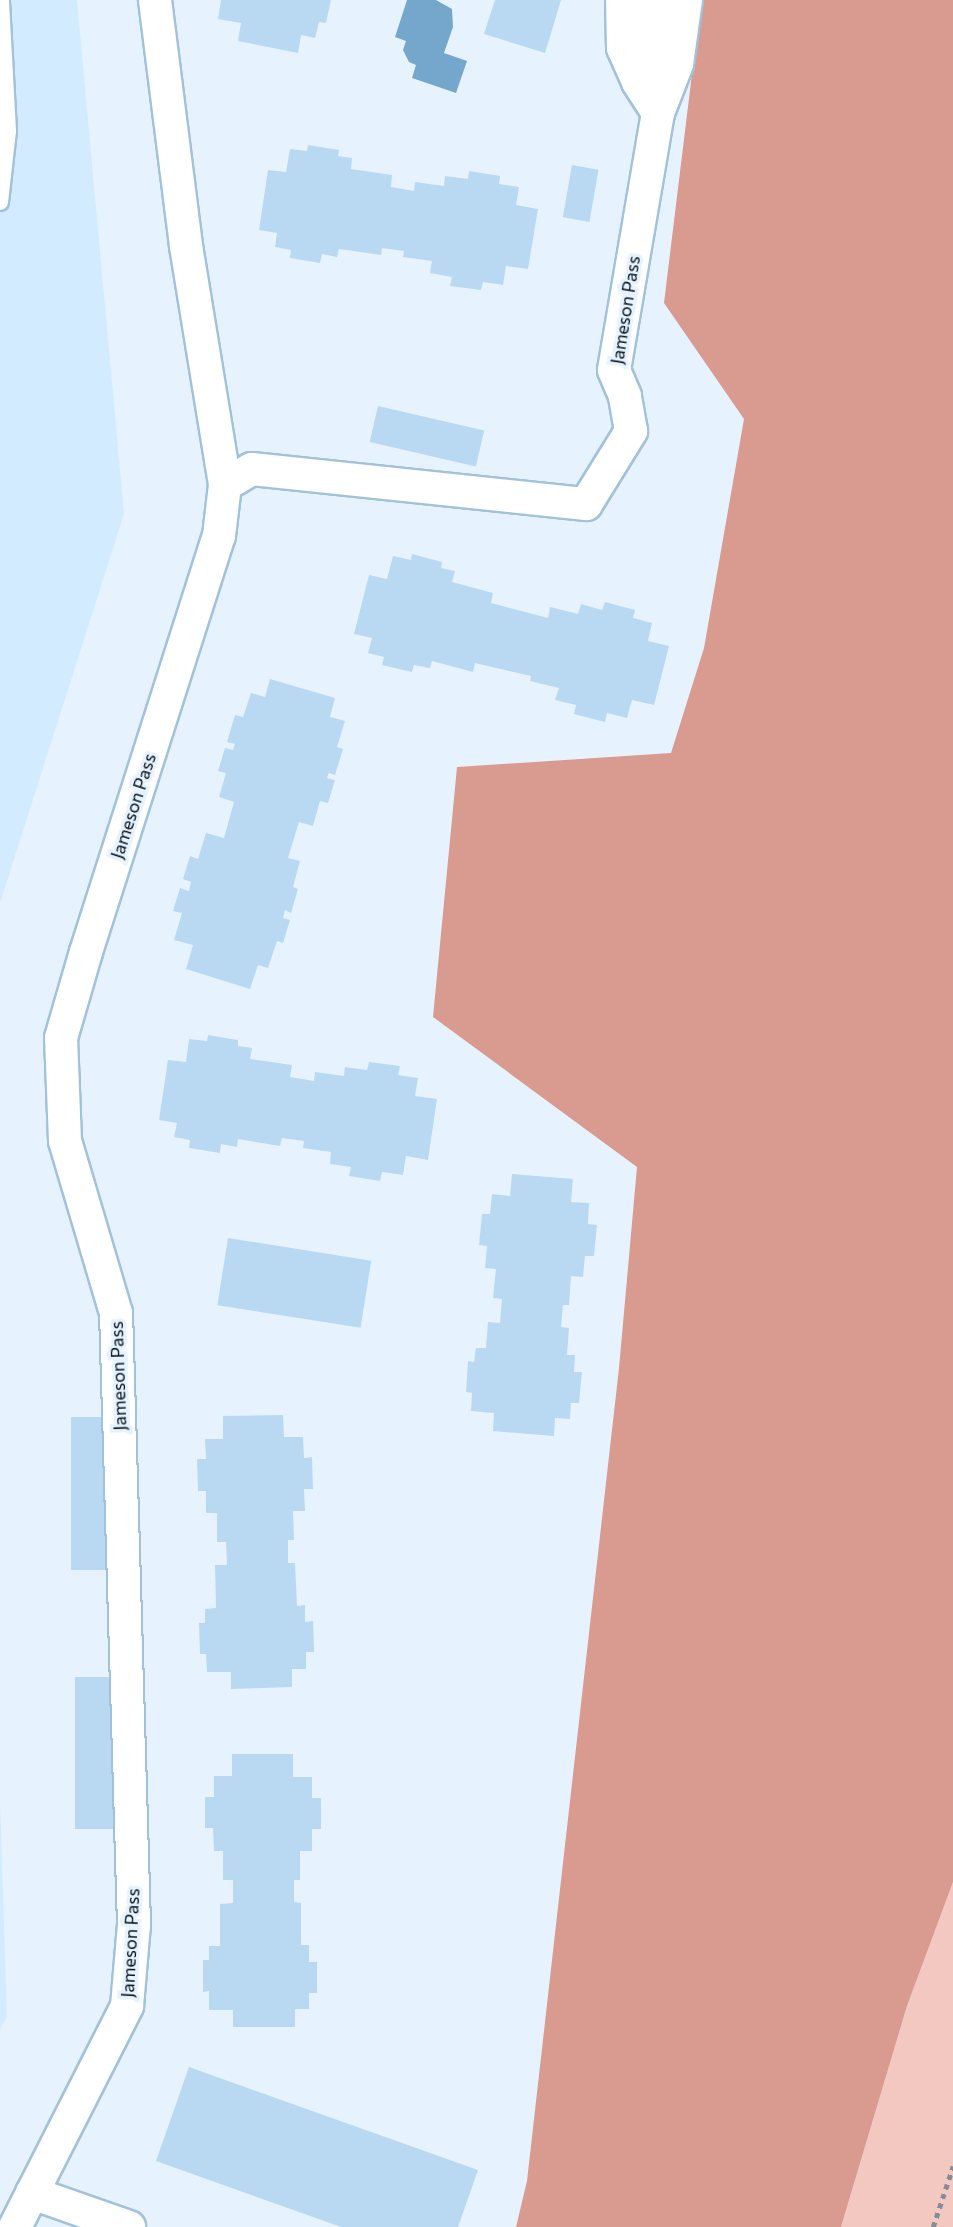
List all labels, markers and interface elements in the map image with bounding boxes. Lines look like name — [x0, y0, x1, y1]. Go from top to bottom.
street label: Jameson Pass — [606, 254, 644, 366]
street label: Jameson Pass — [106, 751, 160, 861]
street label: Jameson Pass — [105, 1321, 131, 1431]
street label: Jameson Pass — [116, 1888, 144, 1998]

